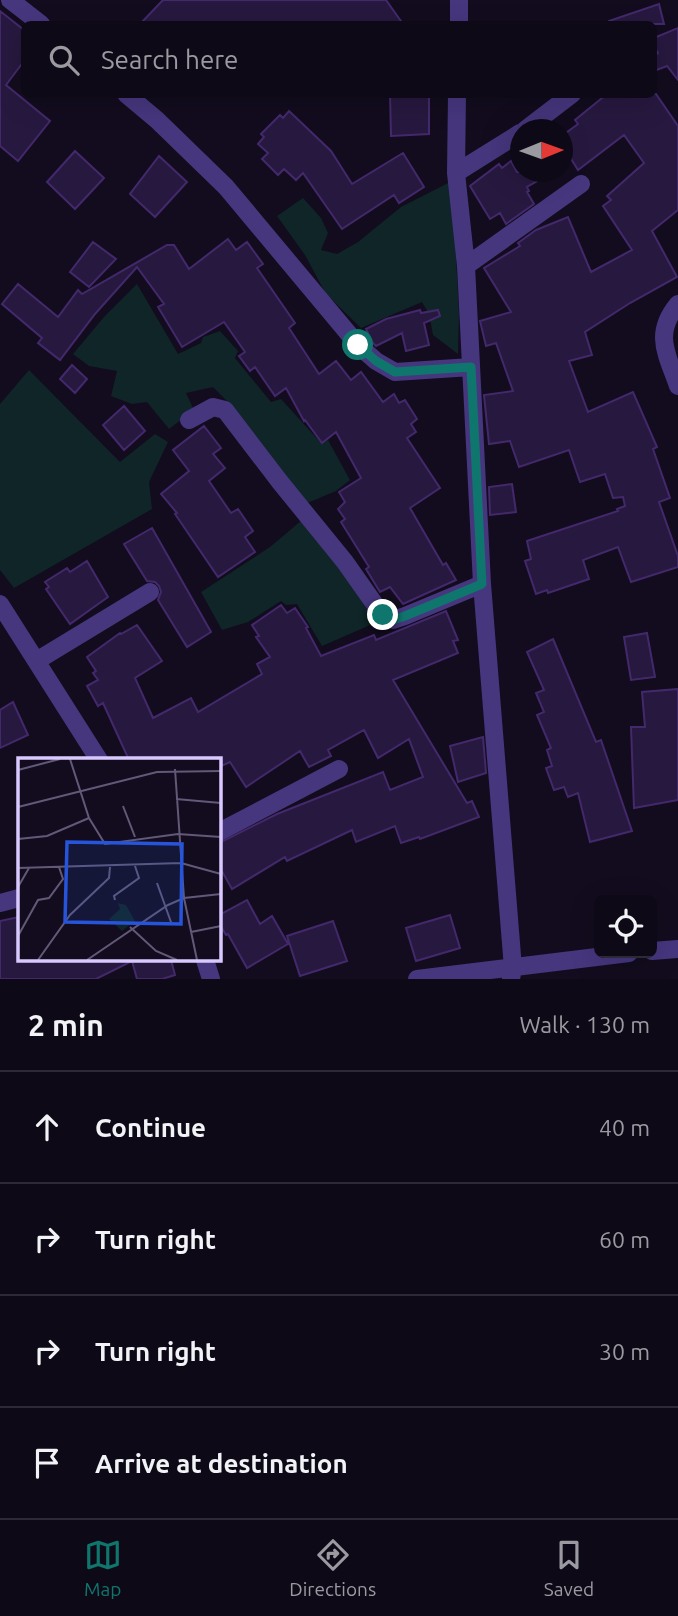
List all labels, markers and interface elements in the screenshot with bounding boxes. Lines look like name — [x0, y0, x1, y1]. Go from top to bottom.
search box — [21, 21, 657, 98]
icon: search — [45, 41, 83, 79]
text: Search here — [101, 45, 238, 74]
north arrow — [510, 119, 573, 182]
route start — [342, 329, 373, 360]
route end — [367, 599, 398, 630]
inset map — [18, 758, 220, 962]
map controls — [594, 895, 657, 958]
button: locate — [594, 895, 657, 958]
text: 2 min — [28, 1008, 104, 1042]
text: Walk · 130 m — [519, 1012, 650, 1037]
icon: ahead — [28, 1108, 66, 1146]
text: Continue — [95, 1113, 206, 1142]
text: 40 m — [599, 1115, 650, 1140]
icon: right — [28, 1220, 66, 1258]
text: Turn right — [95, 1225, 216, 1254]
text: 60 m — [599, 1227, 650, 1252]
icon: right — [28, 1332, 66, 1370]
text: Turn right — [95, 1337, 216, 1366]
text: 30 m — [599, 1339, 650, 1364]
icon: arrive — [28, 1444, 66, 1482]
text: Arrive at destination — [95, 1449, 348, 1478]
tab: Map — [84, 1536, 122, 1600]
tab: Directions — [289, 1536, 376, 1600]
tab: Saved — [544, 1536, 594, 1600]

